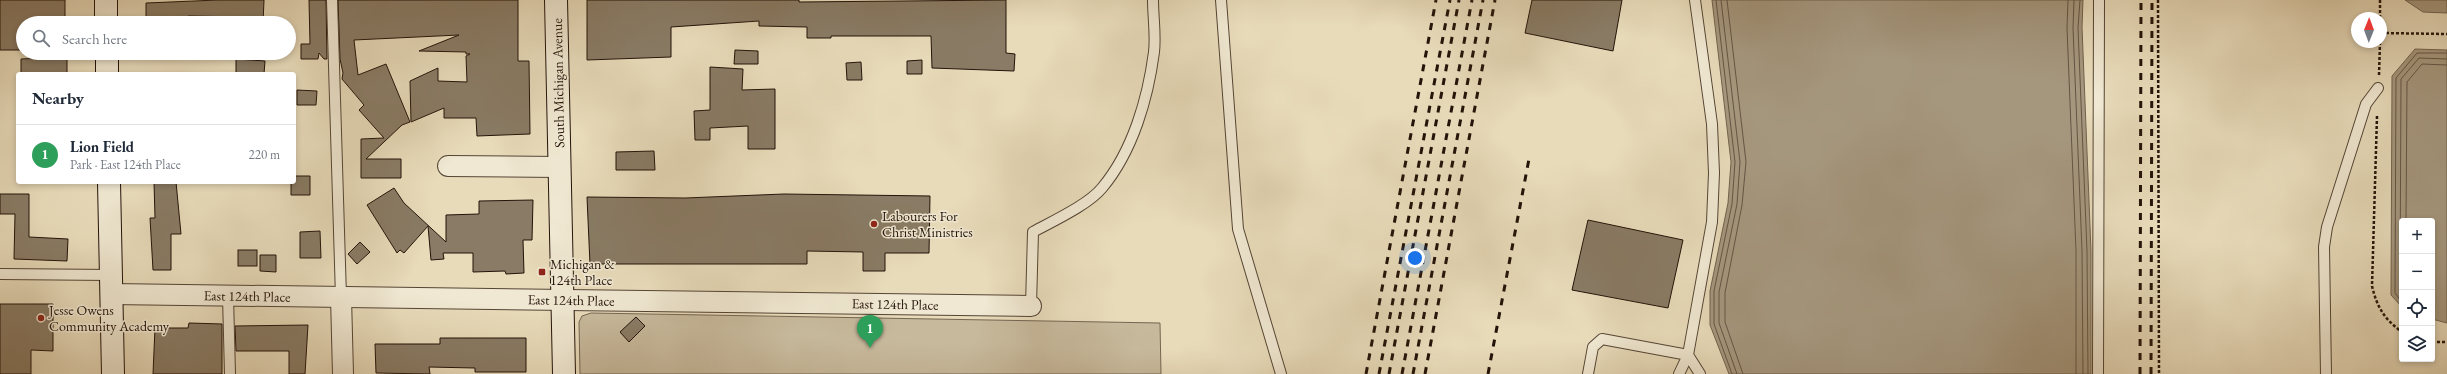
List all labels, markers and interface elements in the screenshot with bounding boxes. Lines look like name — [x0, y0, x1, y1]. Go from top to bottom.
north arrow — [2351, 12, 2387, 48]
search box — [16, 16, 296, 60]
street label: South Michigan Avenue — [548, 17, 568, 148]
icon: search — [30, 27, 52, 49]
text: Search here — [62, 29, 127, 48]
text: Nearby — [32, 87, 84, 109]
text: Lion Field — [70, 137, 134, 156]
text: 1 — [42, 146, 48, 163]
text: 220 m — [249, 146, 280, 163]
text: Park · East 124th Place — [70, 156, 181, 173]
place label: Labourers For Christ Ministries — [882, 207, 973, 241]
map controls — [2399, 218, 2435, 362]
button: + — [2399, 218, 2435, 254]
marker: Labourers For Christ Ministries — [869, 219, 879, 229]
your location — [1405, 248, 1425, 268]
button: − — [2399, 254, 2435, 290]
place label: Michigan & 124th Place — [550, 255, 615, 289]
marker: Michigan & 124th Place — [537, 267, 547, 277]
street label: East 124th Place — [203, 286, 291, 306]
street label: East 124th Place — [527, 290, 615, 310]
button: locate — [2399, 290, 2435, 326]
street label: East 124th Place — [851, 294, 939, 314]
place label: Jesse Owens Community Academy — [48, 301, 170, 335]
marker: Jesse Owens Community Academy — [36, 313, 46, 323]
pin: 1 — [857, 315, 883, 348]
button: layers — [2399, 326, 2435, 362]

